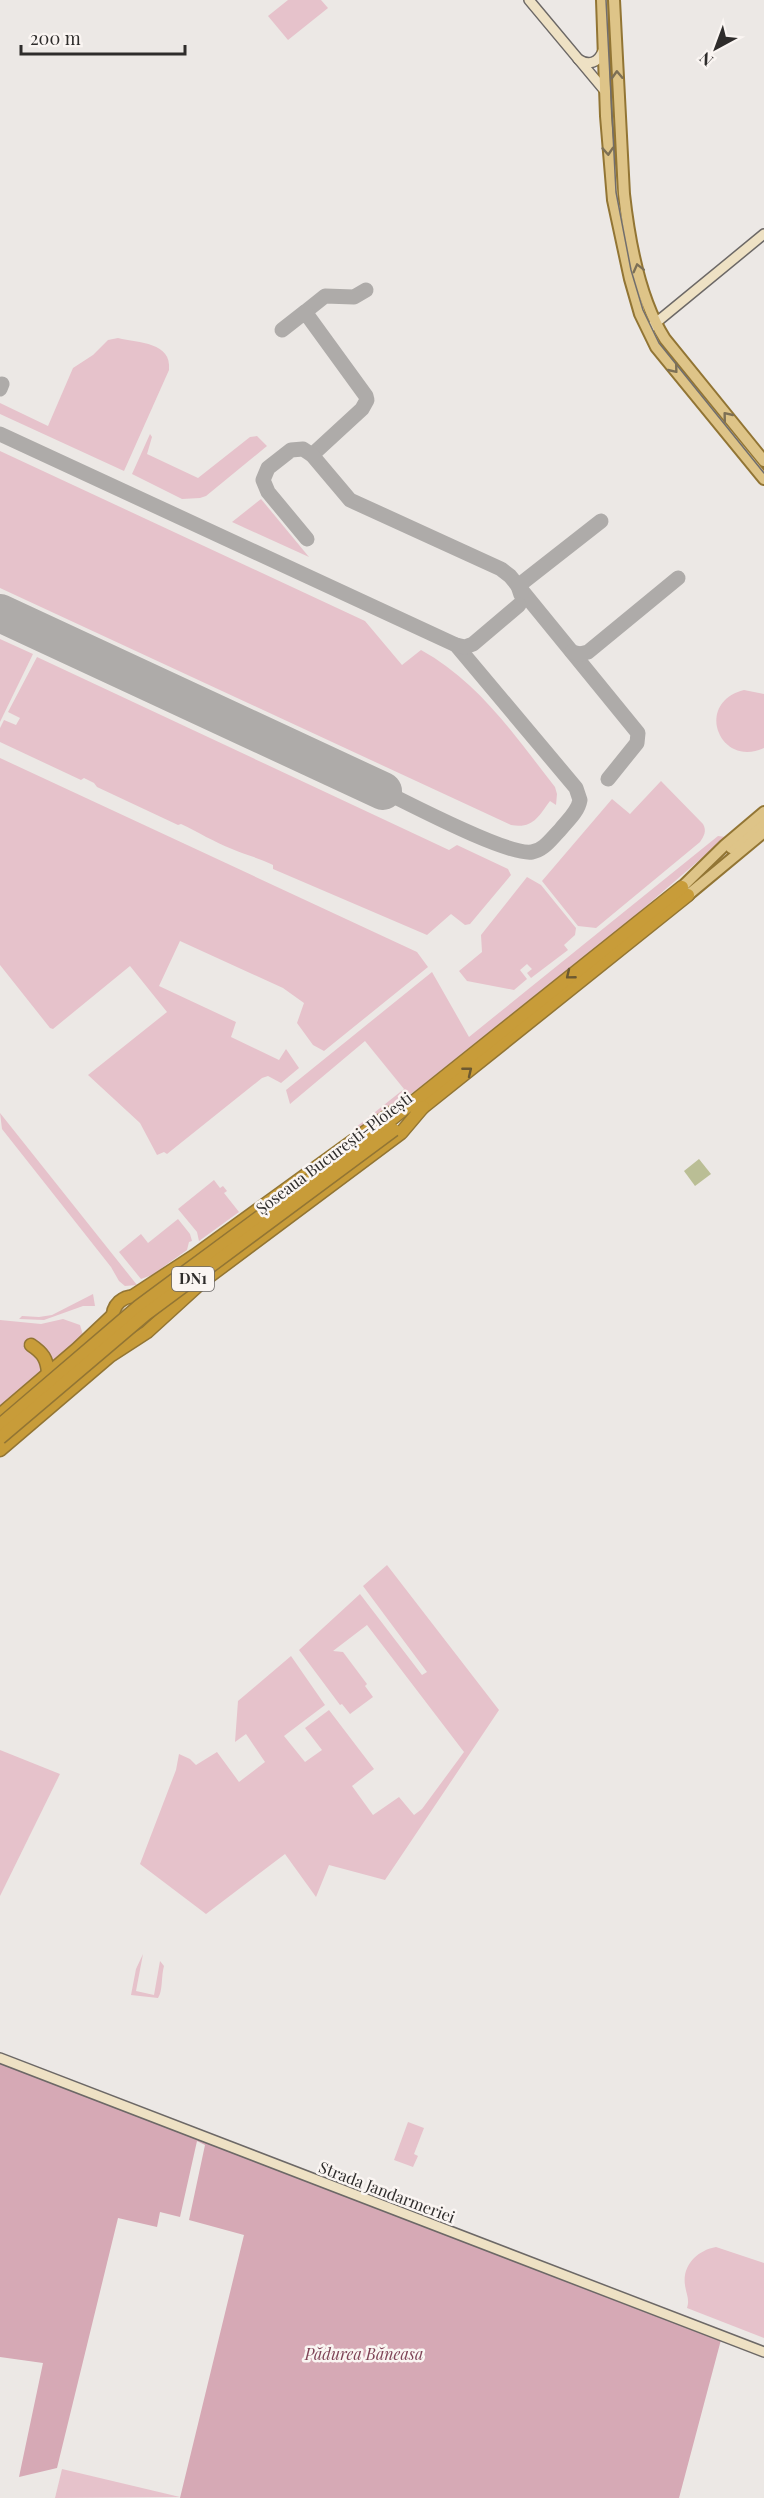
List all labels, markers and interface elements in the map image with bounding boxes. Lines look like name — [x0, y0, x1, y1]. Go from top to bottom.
scale bar — [21, 18, 184, 56]
north arrow — [686, 18, 746, 78]
text: 200 m — [30, 26, 81, 50]
text: N — [694, 48, 717, 71]
one-way arrow — [611, 70, 624, 79]
one-way arrow — [601, 147, 614, 156]
one-way arrow — [632, 263, 645, 273]
one-way arrow — [666, 363, 677, 374]
one-way arrow — [724, 412, 735, 423]
one-way arrow — [566, 968, 577, 979]
one-way arrow — [462, 1067, 473, 1078]
street label: Șoseaua București-Ploiești — [251, 1087, 417, 1219]
road number: DN1 — [172, 1267, 214, 1291]
street label: Strada Jandarmeriei — [316, 2156, 458, 2227]
park label: Pădurea Băneasa — [304, 2343, 423, 2364]

